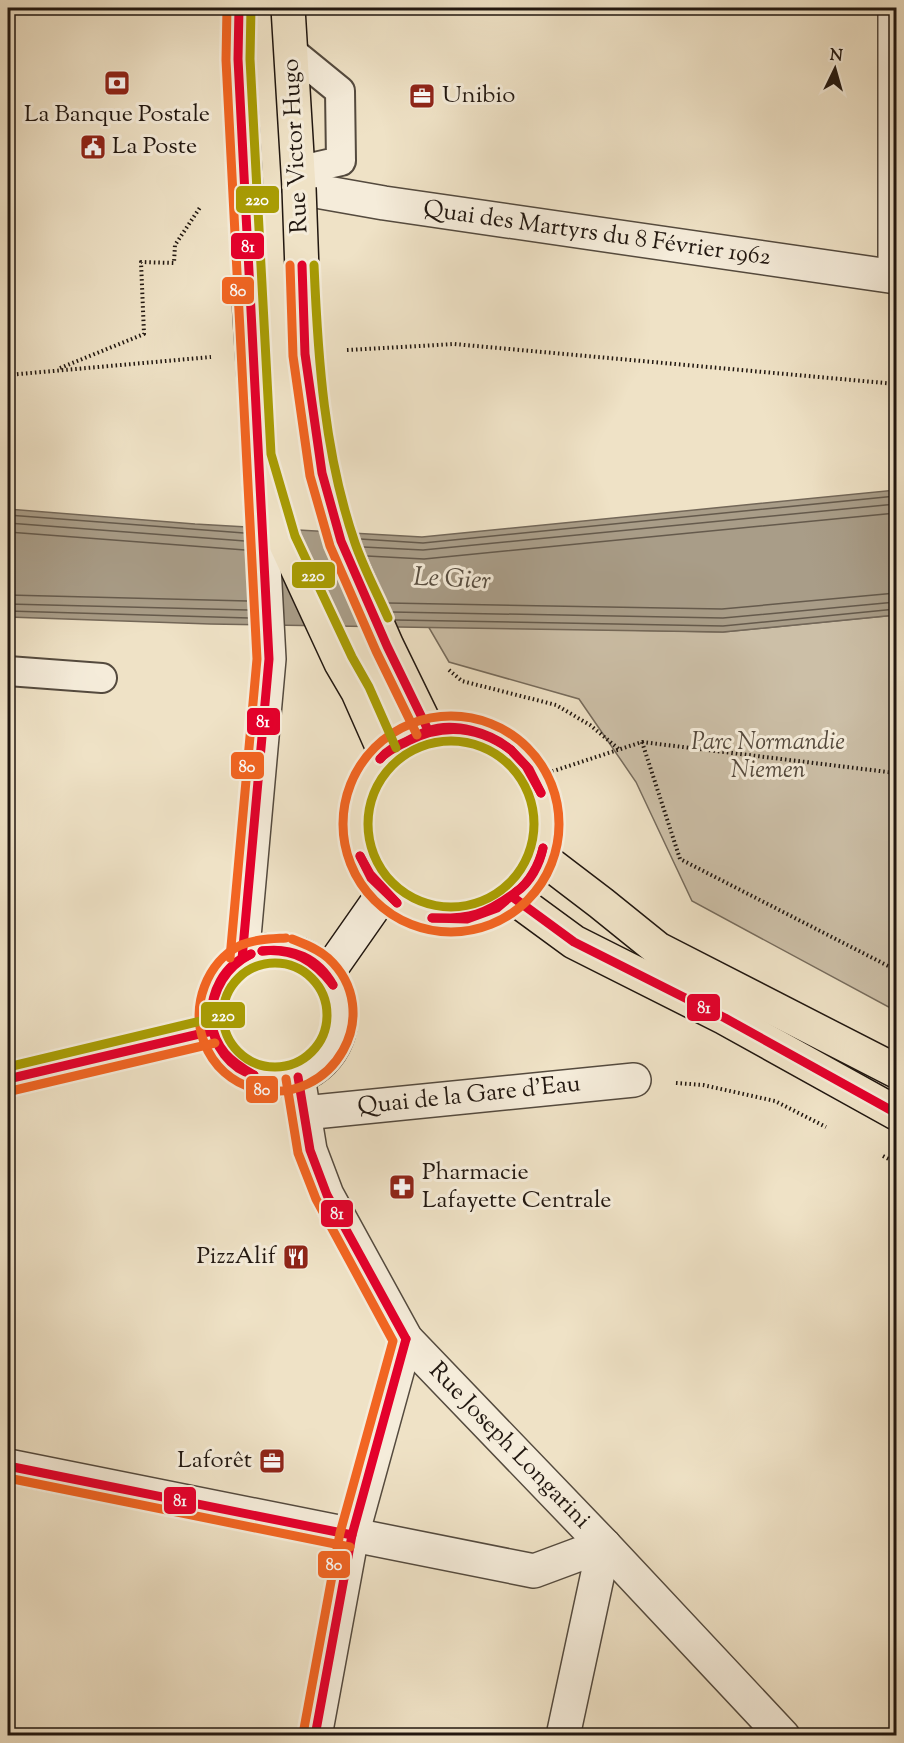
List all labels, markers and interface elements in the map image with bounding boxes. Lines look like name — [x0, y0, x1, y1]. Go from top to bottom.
north arrow — [805, 39, 865, 99]
text: N — [829, 45, 844, 69]
street label: Rue Victor Hugo — [274, 58, 318, 234]
bank icon: La Banque Postale — [102, 68, 132, 98]
place label: Unibio — [442, 79, 515, 113]
office icon: Unibio — [407, 81, 437, 111]
place label: La Banque Postale — [24, 98, 210, 132]
place label: La Poste — [112, 130, 197, 164]
public building icon: La Poste — [78, 132, 108, 162]
line badge: 220 — [235, 185, 280, 214]
text: 220 — [245, 190, 269, 213]
street label: Quai des Martyrs du 8 Février 1962 — [421, 193, 773, 275]
line badge: 81 — [230, 232, 265, 260]
text: 81 — [241, 237, 255, 260]
line badge: 80 — [221, 276, 255, 305]
text: 80 — [230, 281, 247, 304]
water label: Le Gier — [412, 559, 492, 601]
line badge: 220 — [291, 561, 336, 589]
text: 220 — [301, 566, 325, 589]
line badge: 81 — [246, 707, 281, 736]
text: 81 — [256, 712, 270, 735]
park label: Parc Normandie Niemen — [691, 726, 845, 788]
line badge: 80 — [230, 751, 265, 780]
text: 80 — [239, 757, 256, 780]
line badge: 81 — [686, 993, 721, 1022]
text: 81 — [697, 998, 711, 1021]
line badge: 220 — [200, 1001, 246, 1029]
text: 220 — [211, 1006, 235, 1029]
street label: Quai de la Gare d'Eau — [356, 1067, 582, 1125]
line badge: 80 — [245, 1075, 279, 1104]
text: 80 — [254, 1080, 271, 1103]
place label: Pharmacie Lafayette Centrale — [422, 1156, 612, 1218]
pharmacy icon: Pharmacie Lafayette Centrale — [387, 1172, 417, 1202]
line badge: 81 — [320, 1199, 354, 1228]
text: 81 — [330, 1204, 344, 1227]
place label: PizzAlif — [197, 1240, 278, 1274]
restaurant icon: PizzAlif — [281, 1242, 311, 1272]
street label: Rue Joseph Longarini — [420, 1355, 598, 1537]
place label: Laforêt — [177, 1444, 252, 1478]
office icon: Laforêt — [257, 1446, 287, 1476]
line badge: 81 — [163, 1486, 197, 1515]
text: 81 — [173, 1491, 187, 1514]
line badge: 80 — [317, 1550, 351, 1579]
text: 80 — [326, 1555, 343, 1578]

